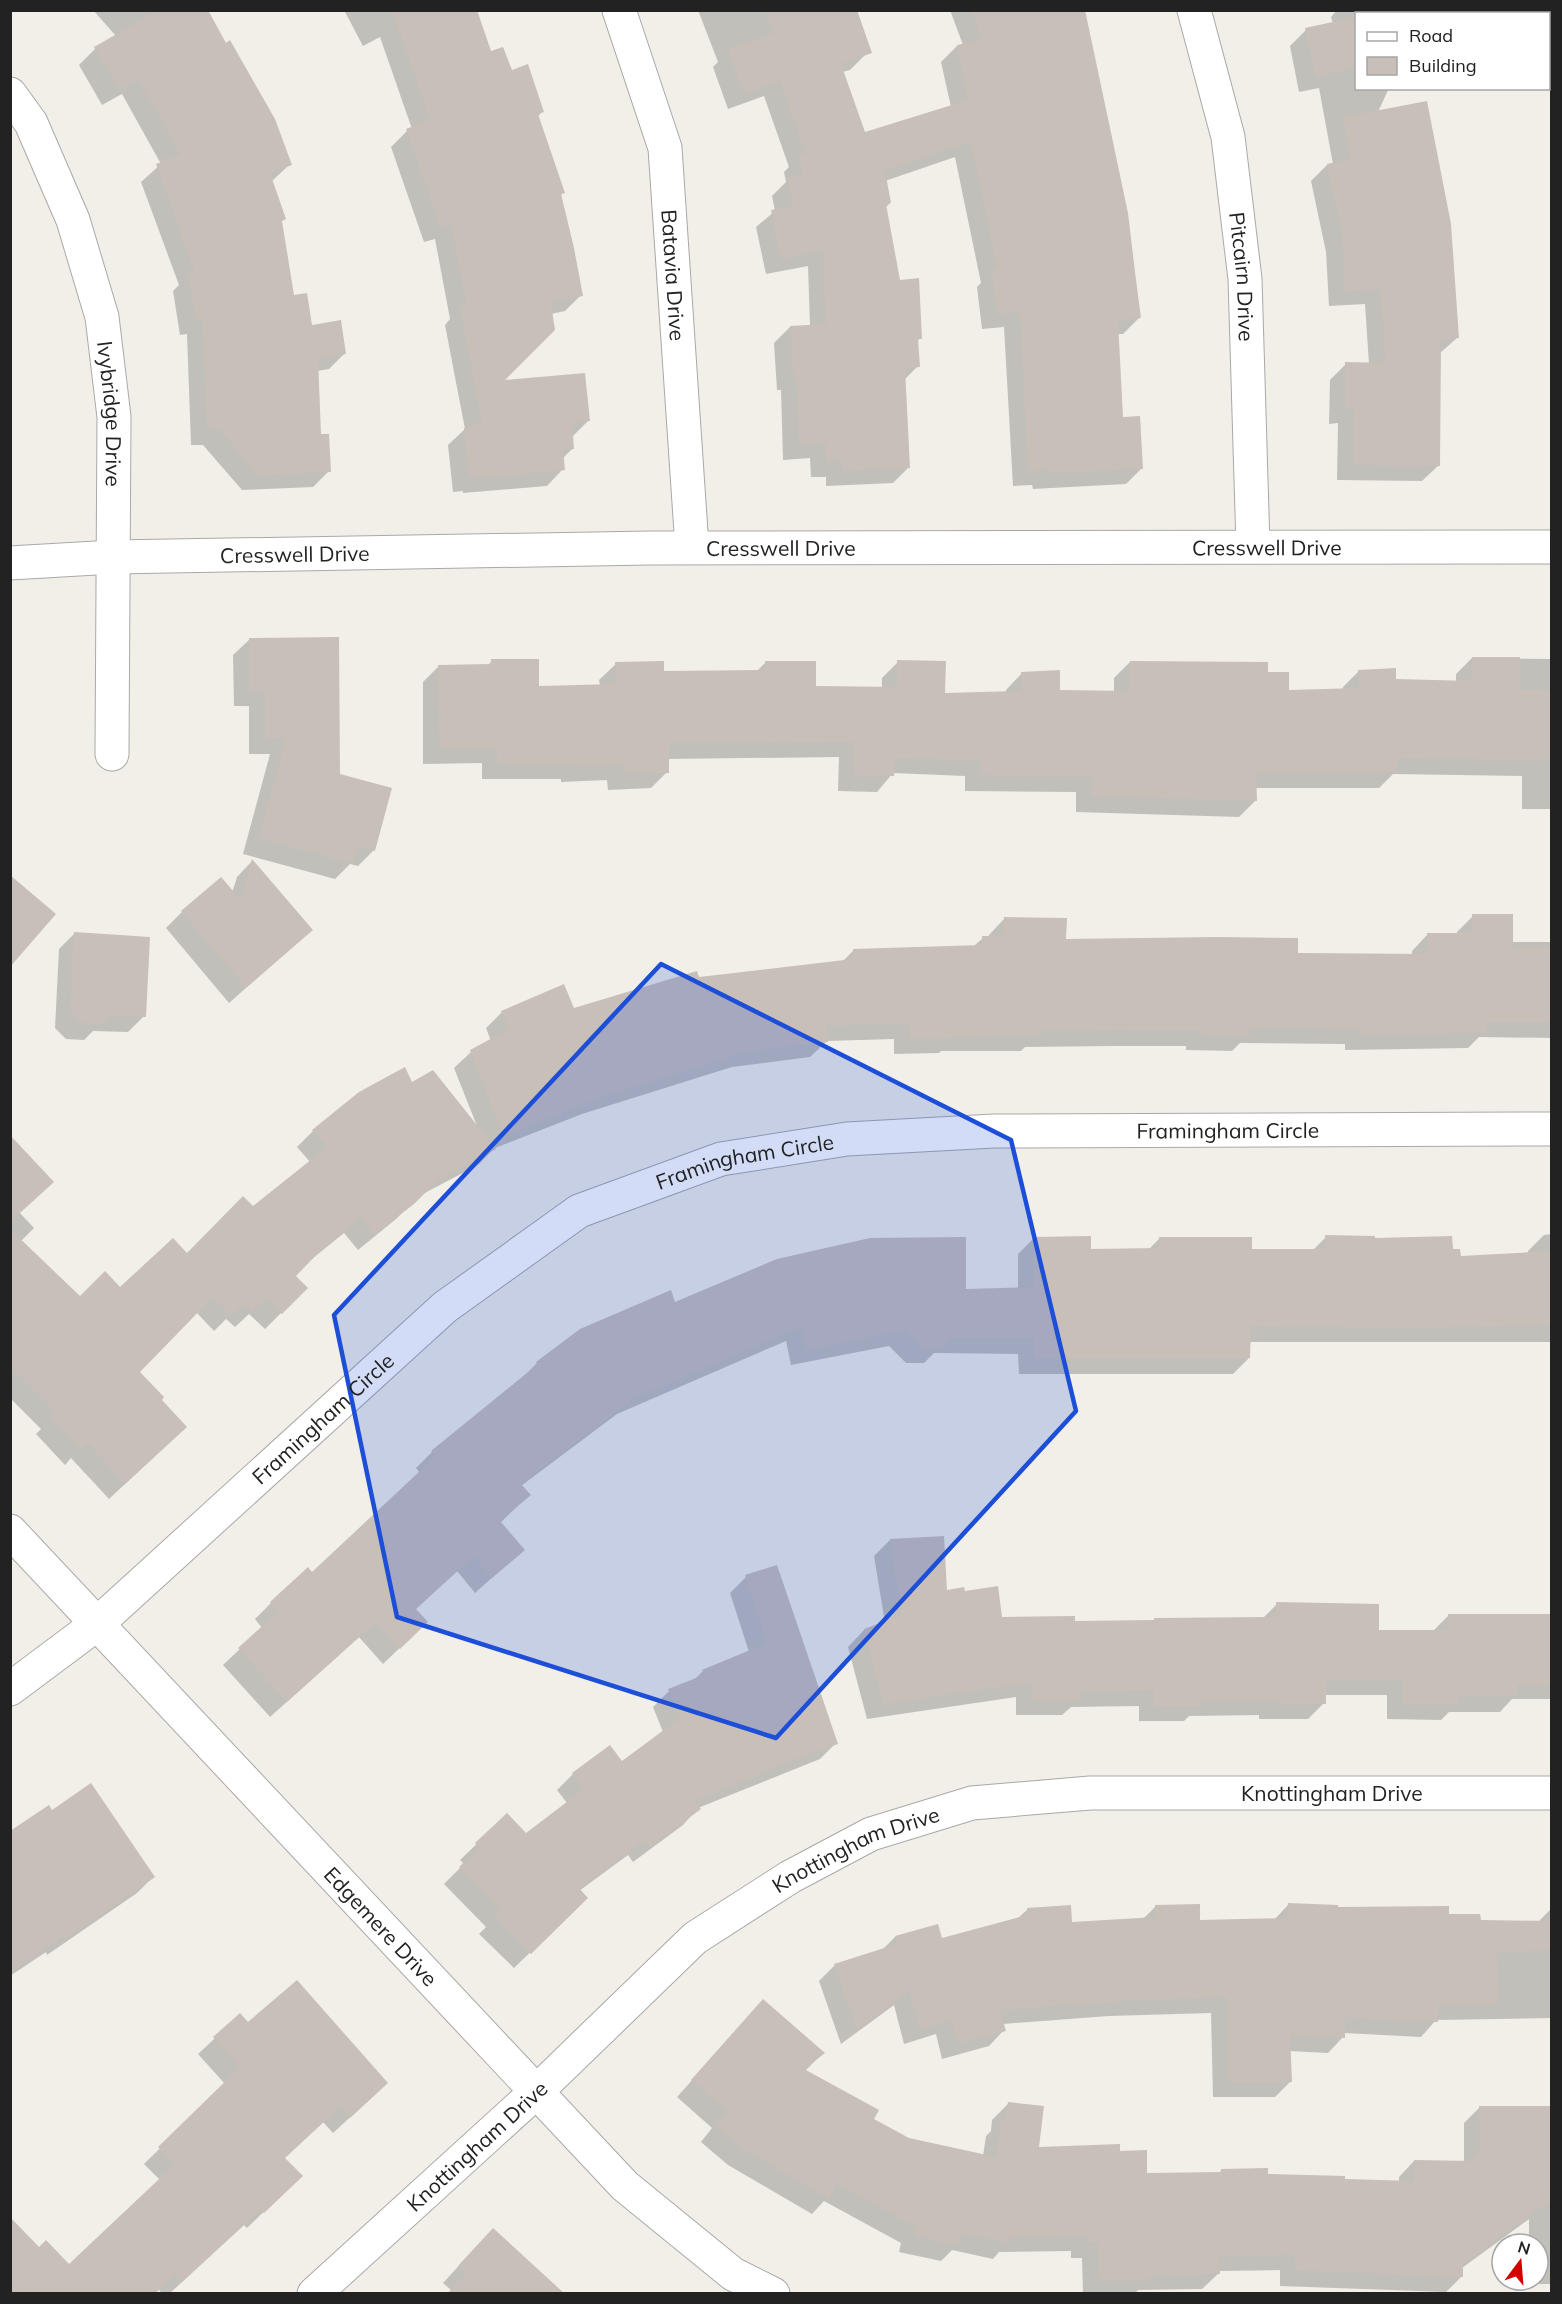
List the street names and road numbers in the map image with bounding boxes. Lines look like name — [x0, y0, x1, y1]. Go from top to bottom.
street label: Batavia Drive — [656, 209, 691, 342]
street label: Pitcairn Drive — [1224, 210, 1260, 342]
street label: Ivybridge Drive — [92, 339, 127, 487]
street label: Cresswell Drive — [1192, 534, 1342, 560]
street label: Cresswell Drive — [706, 535, 856, 561]
street label: Cresswell Drive — [220, 540, 370, 568]
street label: Framingham Circle — [1136, 1117, 1319, 1143]
street label: Framingham Circle — [652, 1128, 836, 1195]
street label: Framingham Circle — [246, 1347, 399, 1489]
street label: Knottingham Drive — [1241, 1780, 1423, 1806]
street label: Knottingham Drive — [767, 1801, 942, 1898]
street label: Edgemere Drive — [319, 1861, 443, 1991]
street label: Knottingham Drive — [401, 2075, 553, 2217]

